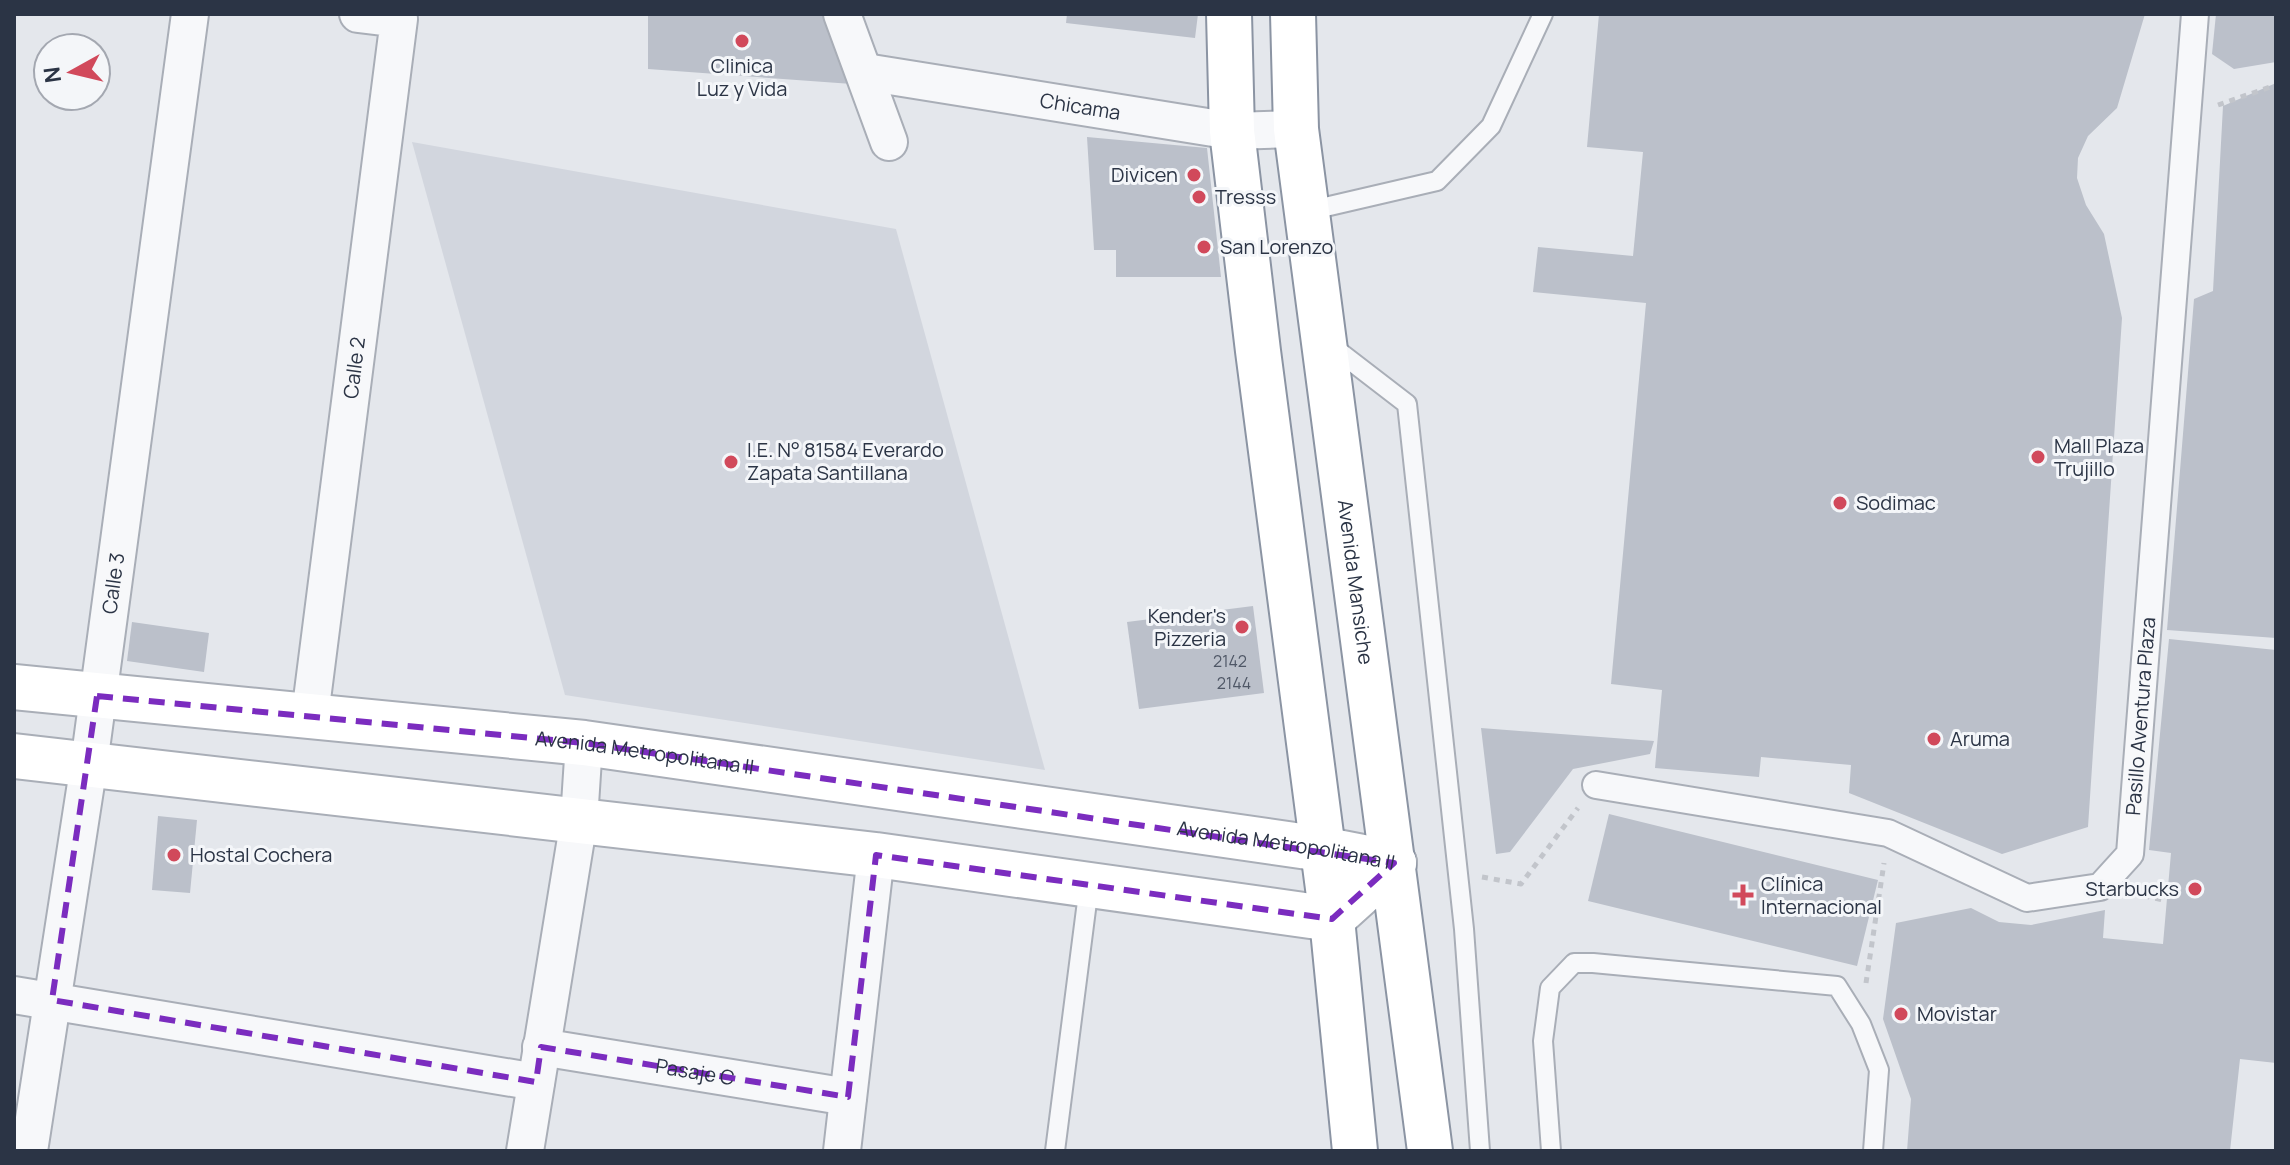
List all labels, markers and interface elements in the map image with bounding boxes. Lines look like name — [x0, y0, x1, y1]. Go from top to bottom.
north arrow — [32, 32, 112, 112]
marker: Clinica Luz y Vida — [733, 32, 751, 50]
place label: Clinica Luz y Vida — [697, 52, 787, 102]
text: N — [36, 65, 68, 85]
street label: Chicama — [1038, 86, 1122, 126]
place label: Divicen — [1111, 161, 1178, 188]
marker: Divicen — [1185, 166, 1203, 184]
place label: Tresss — [1215, 183, 1276, 210]
marker: Tresss — [1190, 188, 1208, 206]
place label: San Lorenzo — [1220, 233, 1333, 260]
marker: San Lorenzo — [1195, 238, 1213, 256]
street label: Calle 2 — [337, 335, 371, 400]
place label: Mall Plaza Trujillo — [2054, 432, 2144, 482]
place label: I.E. N° 81584 Everardo Zapata Santillana — [747, 436, 944, 486]
marker: Mall Plaza Trujillo — [2029, 448, 2047, 466]
marker: I.E. N° 81584 Everardo Zapata Santillana — [722, 453, 740, 471]
place label: Sodimac — [1856, 489, 1936, 516]
marker: Sodimac — [1831, 494, 1849, 512]
street label: Avenida Mansiche — [1332, 498, 1380, 666]
street label: Calle 3 — [95, 551, 130, 615]
place label: Kender's Pizzeria — [1148, 602, 1226, 652]
street label: Pasillo Aventura Plaza — [2119, 616, 2161, 816]
marker: Kender's Pizzeria — [1233, 618, 1251, 636]
house number: 2142 — [1213, 650, 1247, 672]
house number: 2144 — [1217, 672, 1251, 694]
street label: Avenida Metropolitana II — [534, 724, 756, 780]
place label: Aruma — [1950, 725, 2010, 752]
marker: Aruma — [1925, 730, 1943, 748]
street label: Avenida Metropolitana II — [1175, 814, 1397, 876]
place label: Hostal Cochera — [190, 841, 332, 868]
marker: Hostal Cochera — [165, 846, 183, 864]
place label: Clínica Internacional — [1761, 870, 1882, 920]
place label: Starbucks — [2085, 875, 2179, 902]
marker: Starbucks — [2186, 880, 2204, 898]
marker: Clínica Internacional — [1732, 884, 1754, 906]
place label: Movistar — [1917, 1000, 1997, 1027]
marker: Movistar — [1892, 1005, 1910, 1023]
street label: Pasaje C — [654, 1052, 736, 1091]

